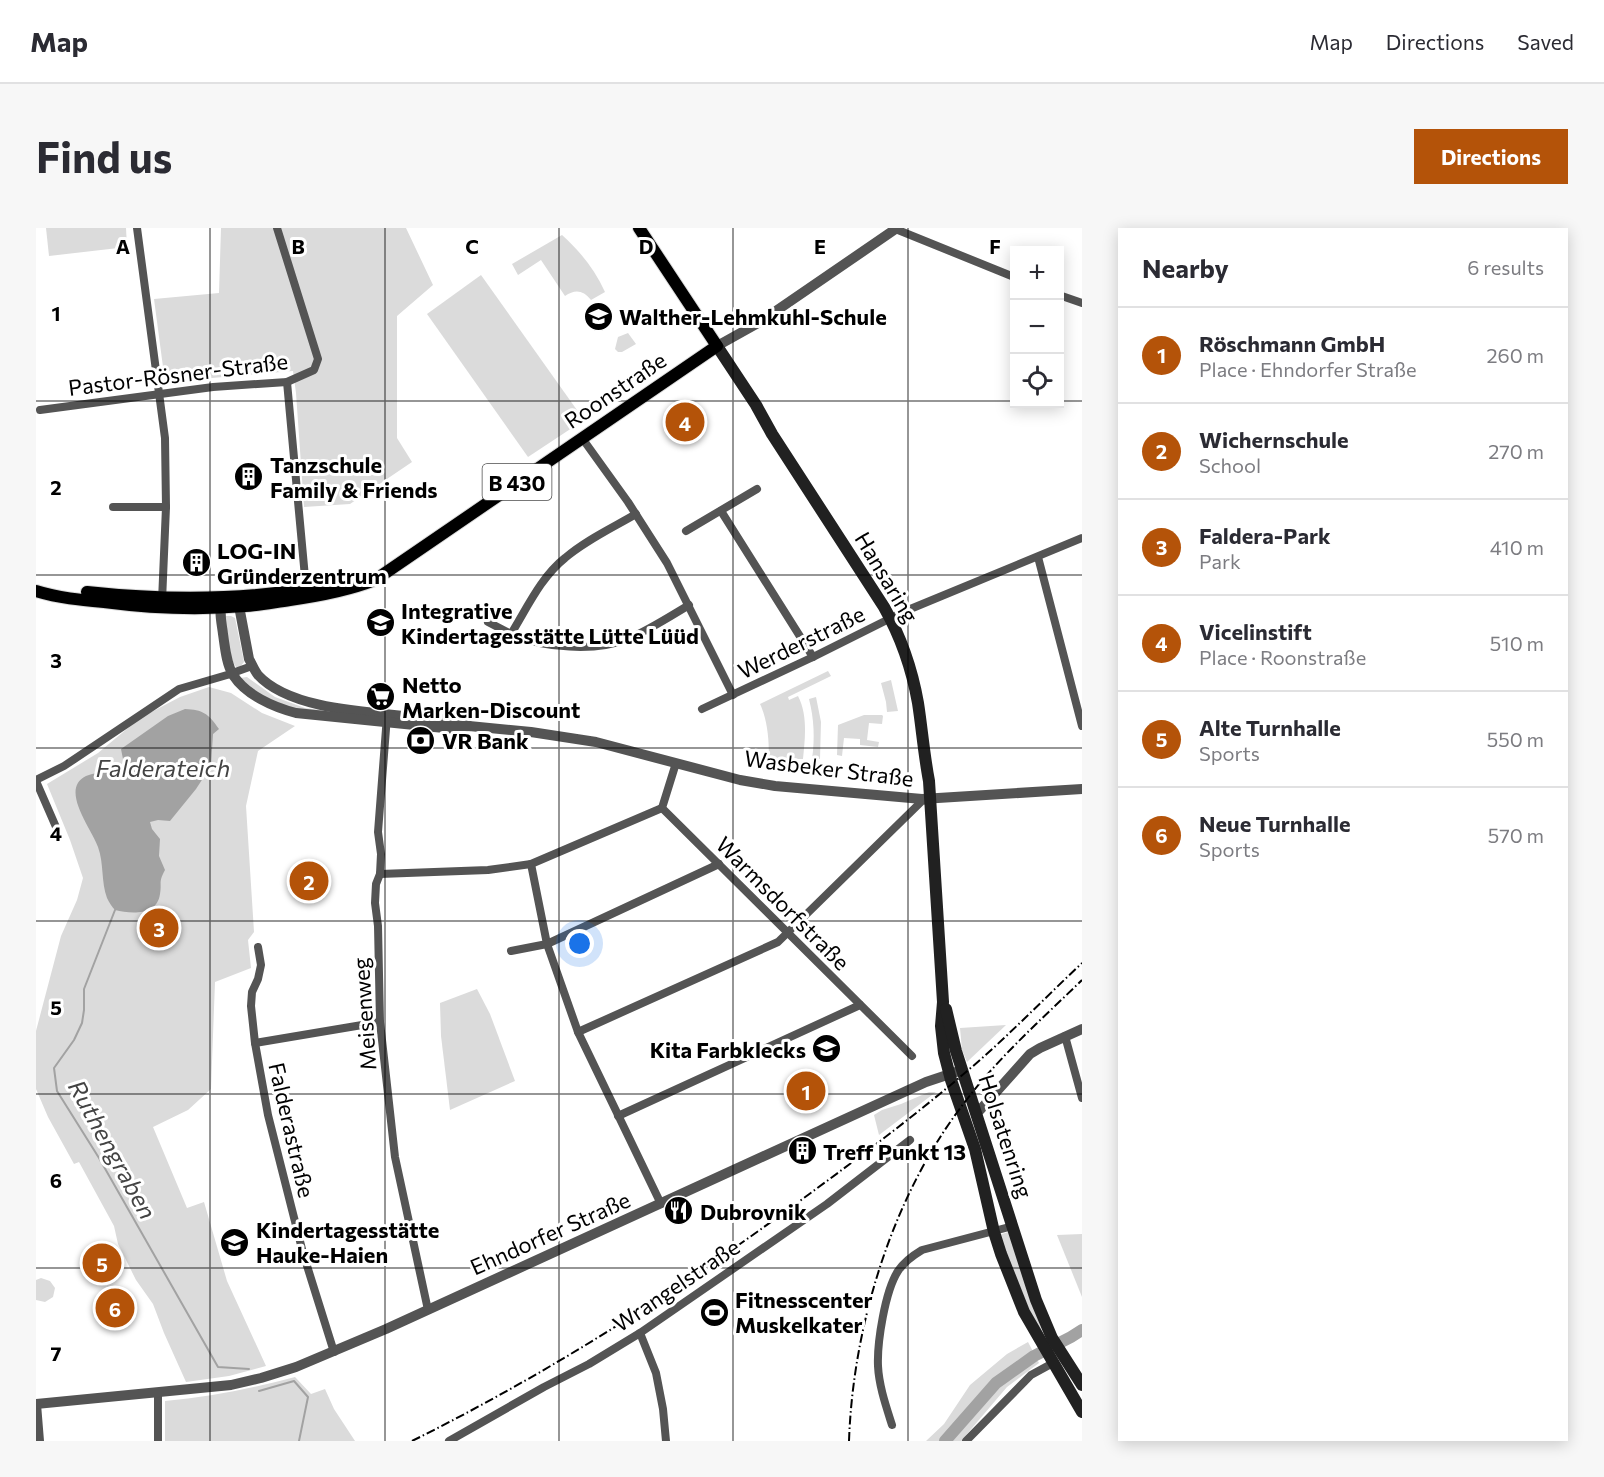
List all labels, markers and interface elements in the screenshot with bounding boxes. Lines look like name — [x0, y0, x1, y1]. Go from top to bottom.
text: Map — [30, 24, 88, 58]
text: Map — [1310, 29, 1353, 54]
text: Directions — [1386, 29, 1484, 54]
text: Saved — [1517, 29, 1574, 54]
button: Directions — [1414, 129, 1568, 184]
text: Find us — [36, 130, 172, 182]
text: A — [116, 234, 130, 258]
text: B — [291, 234, 305, 258]
text: C — [465, 234, 479, 258]
text: D — [639, 234, 653, 258]
text: E — [814, 234, 826, 258]
text: F — [989, 234, 1001, 258]
map controls — [1010, 246, 1064, 408]
button: + — [1010, 246, 1064, 300]
text: Nearby — [1142, 252, 1229, 283]
text: 6 results — [1467, 255, 1544, 279]
school or university icon: Walther-Lehmkuhl-Schule — [582, 300, 614, 332]
button: − — [1010, 300, 1064, 354]
text: 1 — [51, 301, 61, 325]
place label: Walther-Lehmkuhl-Schule — [619, 303, 887, 330]
text: Röschmann GmbH — [1199, 330, 1385, 357]
text: 1 — [1157, 343, 1166, 367]
text: 260 m — [1486, 343, 1544, 367]
street label: Roonstraße — [559, 346, 671, 434]
street label: Pastor-Rösner-Straße — [67, 347, 289, 401]
button: locate — [1010, 354, 1064, 408]
text: Place · Ehndorfer Straße — [1199, 357, 1417, 381]
pin: 4 — [666, 400, 704, 444]
text: Wichernschule — [1199, 426, 1349, 453]
text: 2 — [1156, 439, 1167, 463]
text: 270 m — [1488, 439, 1544, 463]
place label: Tanzschule Family & Friends — [270, 451, 438, 503]
text: School — [1199, 453, 1261, 477]
building icon: Tanzschule Family & Friends — [233, 461, 265, 493]
road number: B 430 — [482, 464, 552, 500]
text: 2 — [50, 475, 62, 499]
text: Faldera-Park — [1199, 522, 1331, 549]
street label: Hansaring — [849, 527, 925, 627]
text: 3 — [1156, 535, 1167, 559]
text: 410 m — [1490, 535, 1544, 559]
place label: LOG-IN Gründerzentrum — [217, 537, 387, 589]
building icon: LOG-IN Gründerzentrum — [180, 547, 212, 579]
text: Park — [1199, 549, 1241, 573]
place label: Integrative Kindertagesstätte Lütte Lüüd — [401, 597, 699, 649]
street label: Werderstraße — [733, 600, 869, 684]
school or university icon: Integrative Kindertagesstätte Lütte Lüüd — [364, 607, 396, 639]
text: Vicelinstift — [1199, 618, 1312, 645]
text: 4 — [1155, 631, 1168, 655]
text: 510 m — [1490, 631, 1544, 655]
text: Place · Roonstraße — [1199, 645, 1366, 669]
text: 3 — [50, 648, 62, 672]
place label: Netto Marken-Discount — [402, 671, 580, 723]
supermarket icon: Netto Marken-Discount — [365, 681, 397, 713]
text: Alte Turnhalle — [1199, 714, 1341, 741]
bank icon: VR Bank — [405, 724, 437, 756]
place label: VR Bank — [442, 727, 529, 754]
text: 5 — [1156, 727, 1167, 751]
text: 550 m — [1487, 727, 1544, 751]
text: Sports — [1199, 741, 1260, 765]
street label: Wasbeker Straße — [743, 744, 915, 792]
water label: Falderateich — [96, 753, 230, 782]
text: Neue Turnhalle — [1199, 810, 1351, 837]
text: 4 — [50, 821, 62, 845]
text: 6 — [1155, 823, 1168, 847]
text: 570 m — [1488, 823, 1544, 847]
street label: Warmsdorfstraße — [711, 831, 855, 975]
text: Sports — [1199, 837, 1260, 861]
pin: 2 — [290, 858, 328, 904]
pin: 3 — [140, 906, 178, 950]
your location — [565, 929, 594, 958]
street label: Meisenweg — [347, 957, 381, 1071]
text: 5 — [50, 995, 62, 1019]
school or university icon: Kita Farbklecks — [811, 1033, 843, 1065]
place label: Kita Farbklecks — [650, 1036, 806, 1063]
street label: Falderastraße — [263, 1060, 321, 1200]
pin: 1 — [786, 1068, 826, 1114]
street label: Holsatenring — [973, 1071, 1039, 1201]
water label: Ruthengraben — [63, 1074, 163, 1224]
building icon: Treff Punkt 13 — [786, 1135, 818, 1167]
place label: Treff Punkt 13 — [823, 1138, 966, 1165]
text: 6 — [50, 1168, 62, 1192]
street label: Ehndorfer Straße — [466, 1186, 634, 1280]
restaurant icon: Dubrovnik — [663, 1195, 695, 1227]
place label: Dubrovnik — [700, 1198, 807, 1225]
place label: Kindertagesstätte Hauke-Haien — [256, 1216, 439, 1268]
school or university icon: Kindertagesstätte Hauke-Haien — [219, 1226, 251, 1258]
street label: Wrangelstraße — [608, 1233, 744, 1337]
pin: 5 — [82, 1240, 122, 1286]
pin: 6 — [96, 1286, 134, 1330]
place label: Fitnesscenter Muskelkater — [735, 1286, 873, 1338]
sports icon: Fitnesscenter Muskelkater — [698, 1296, 730, 1328]
text: 7 — [51, 1341, 62, 1365]

